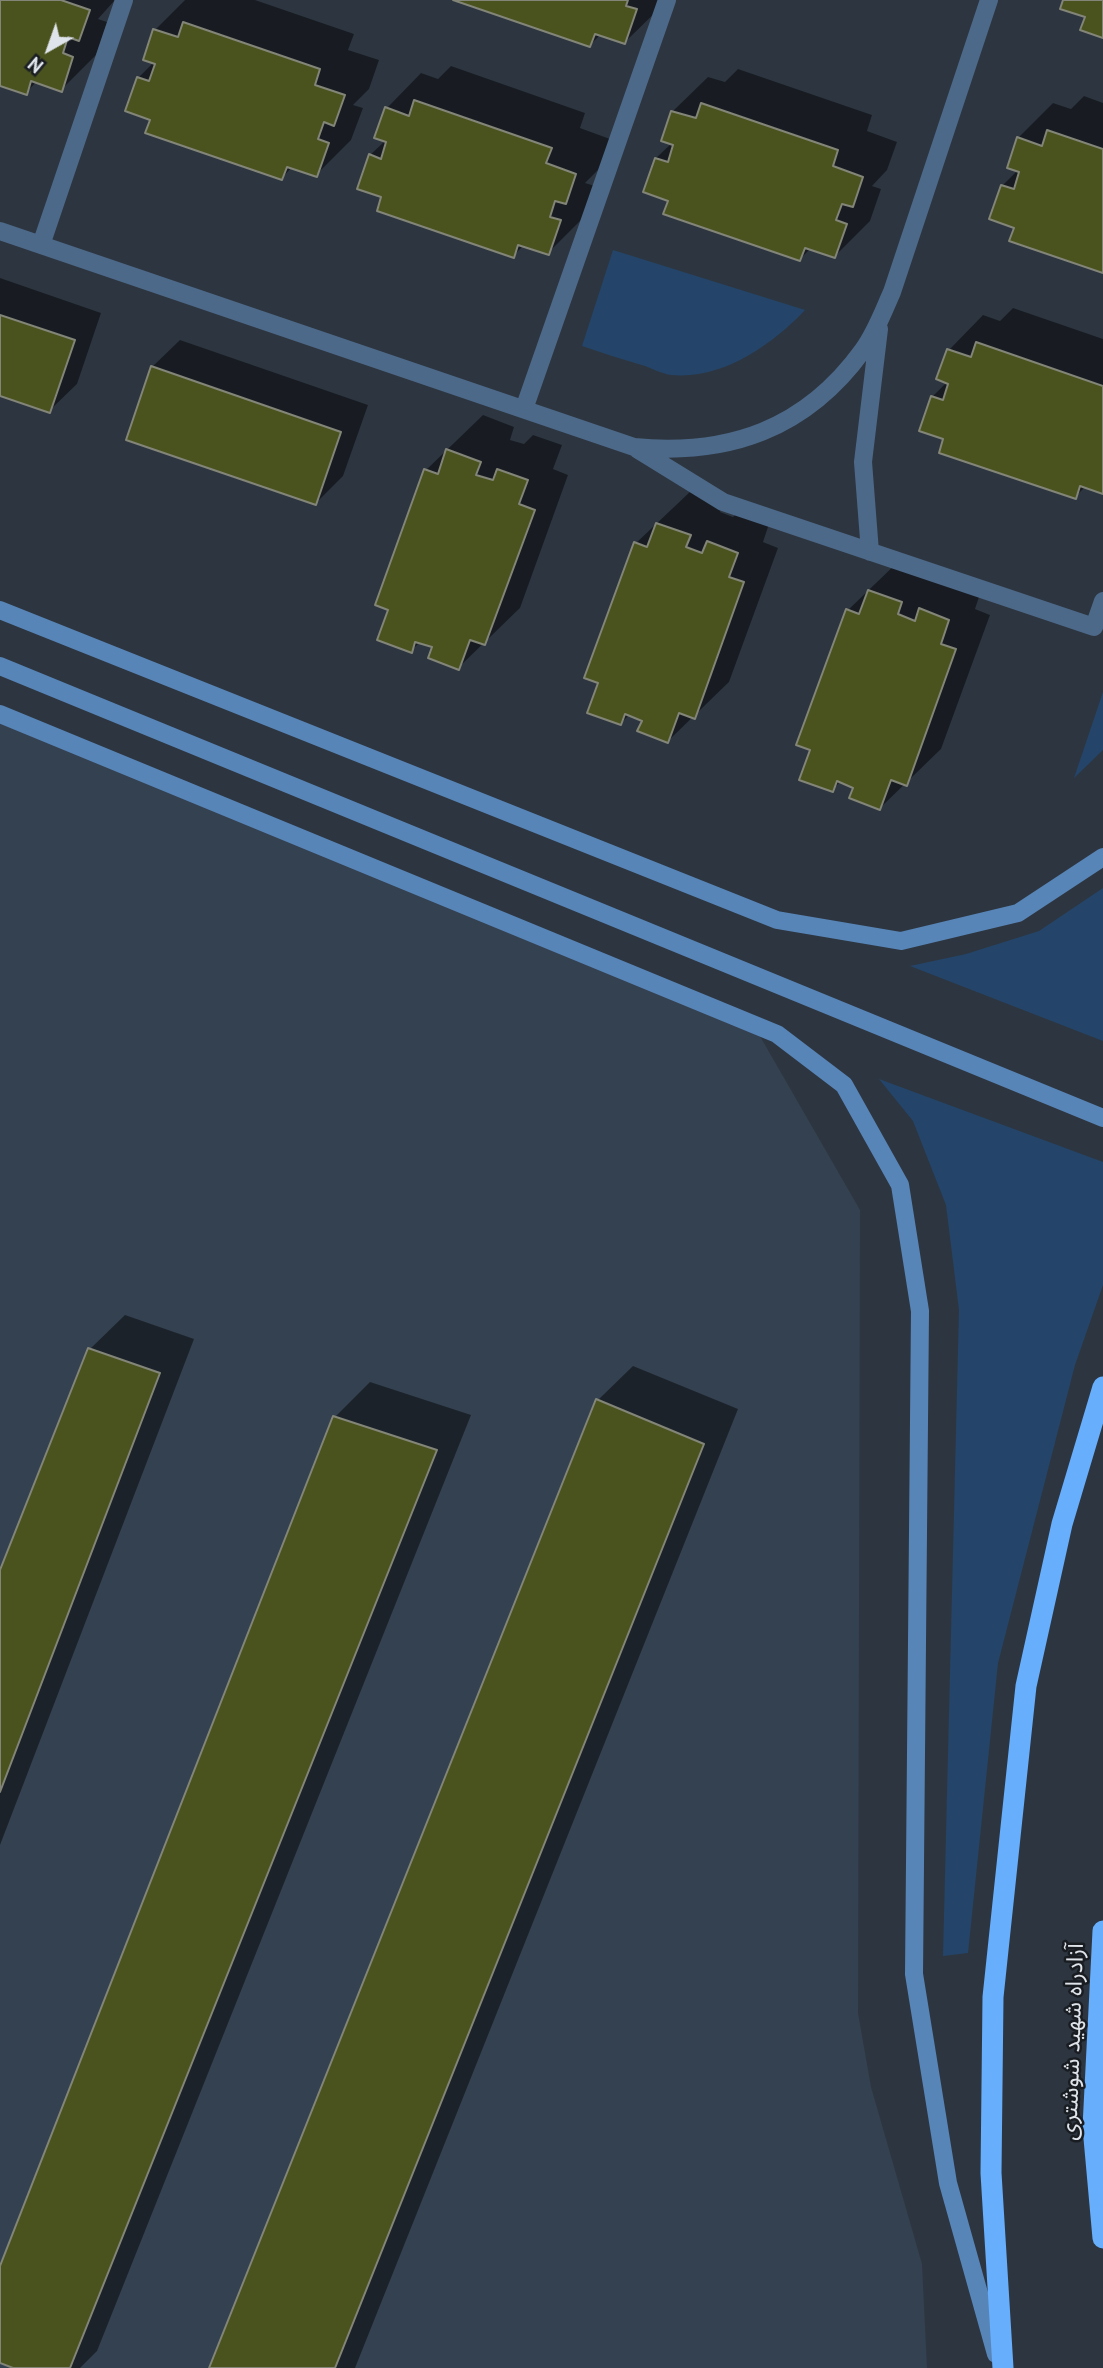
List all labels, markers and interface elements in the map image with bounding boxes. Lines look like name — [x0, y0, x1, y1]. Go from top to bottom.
north arrow — [14, 14, 84, 84]
text: N — [23, 52, 48, 78]
street label: آزادراه شهید شوشتری — [1056, 1943, 1090, 2141]

